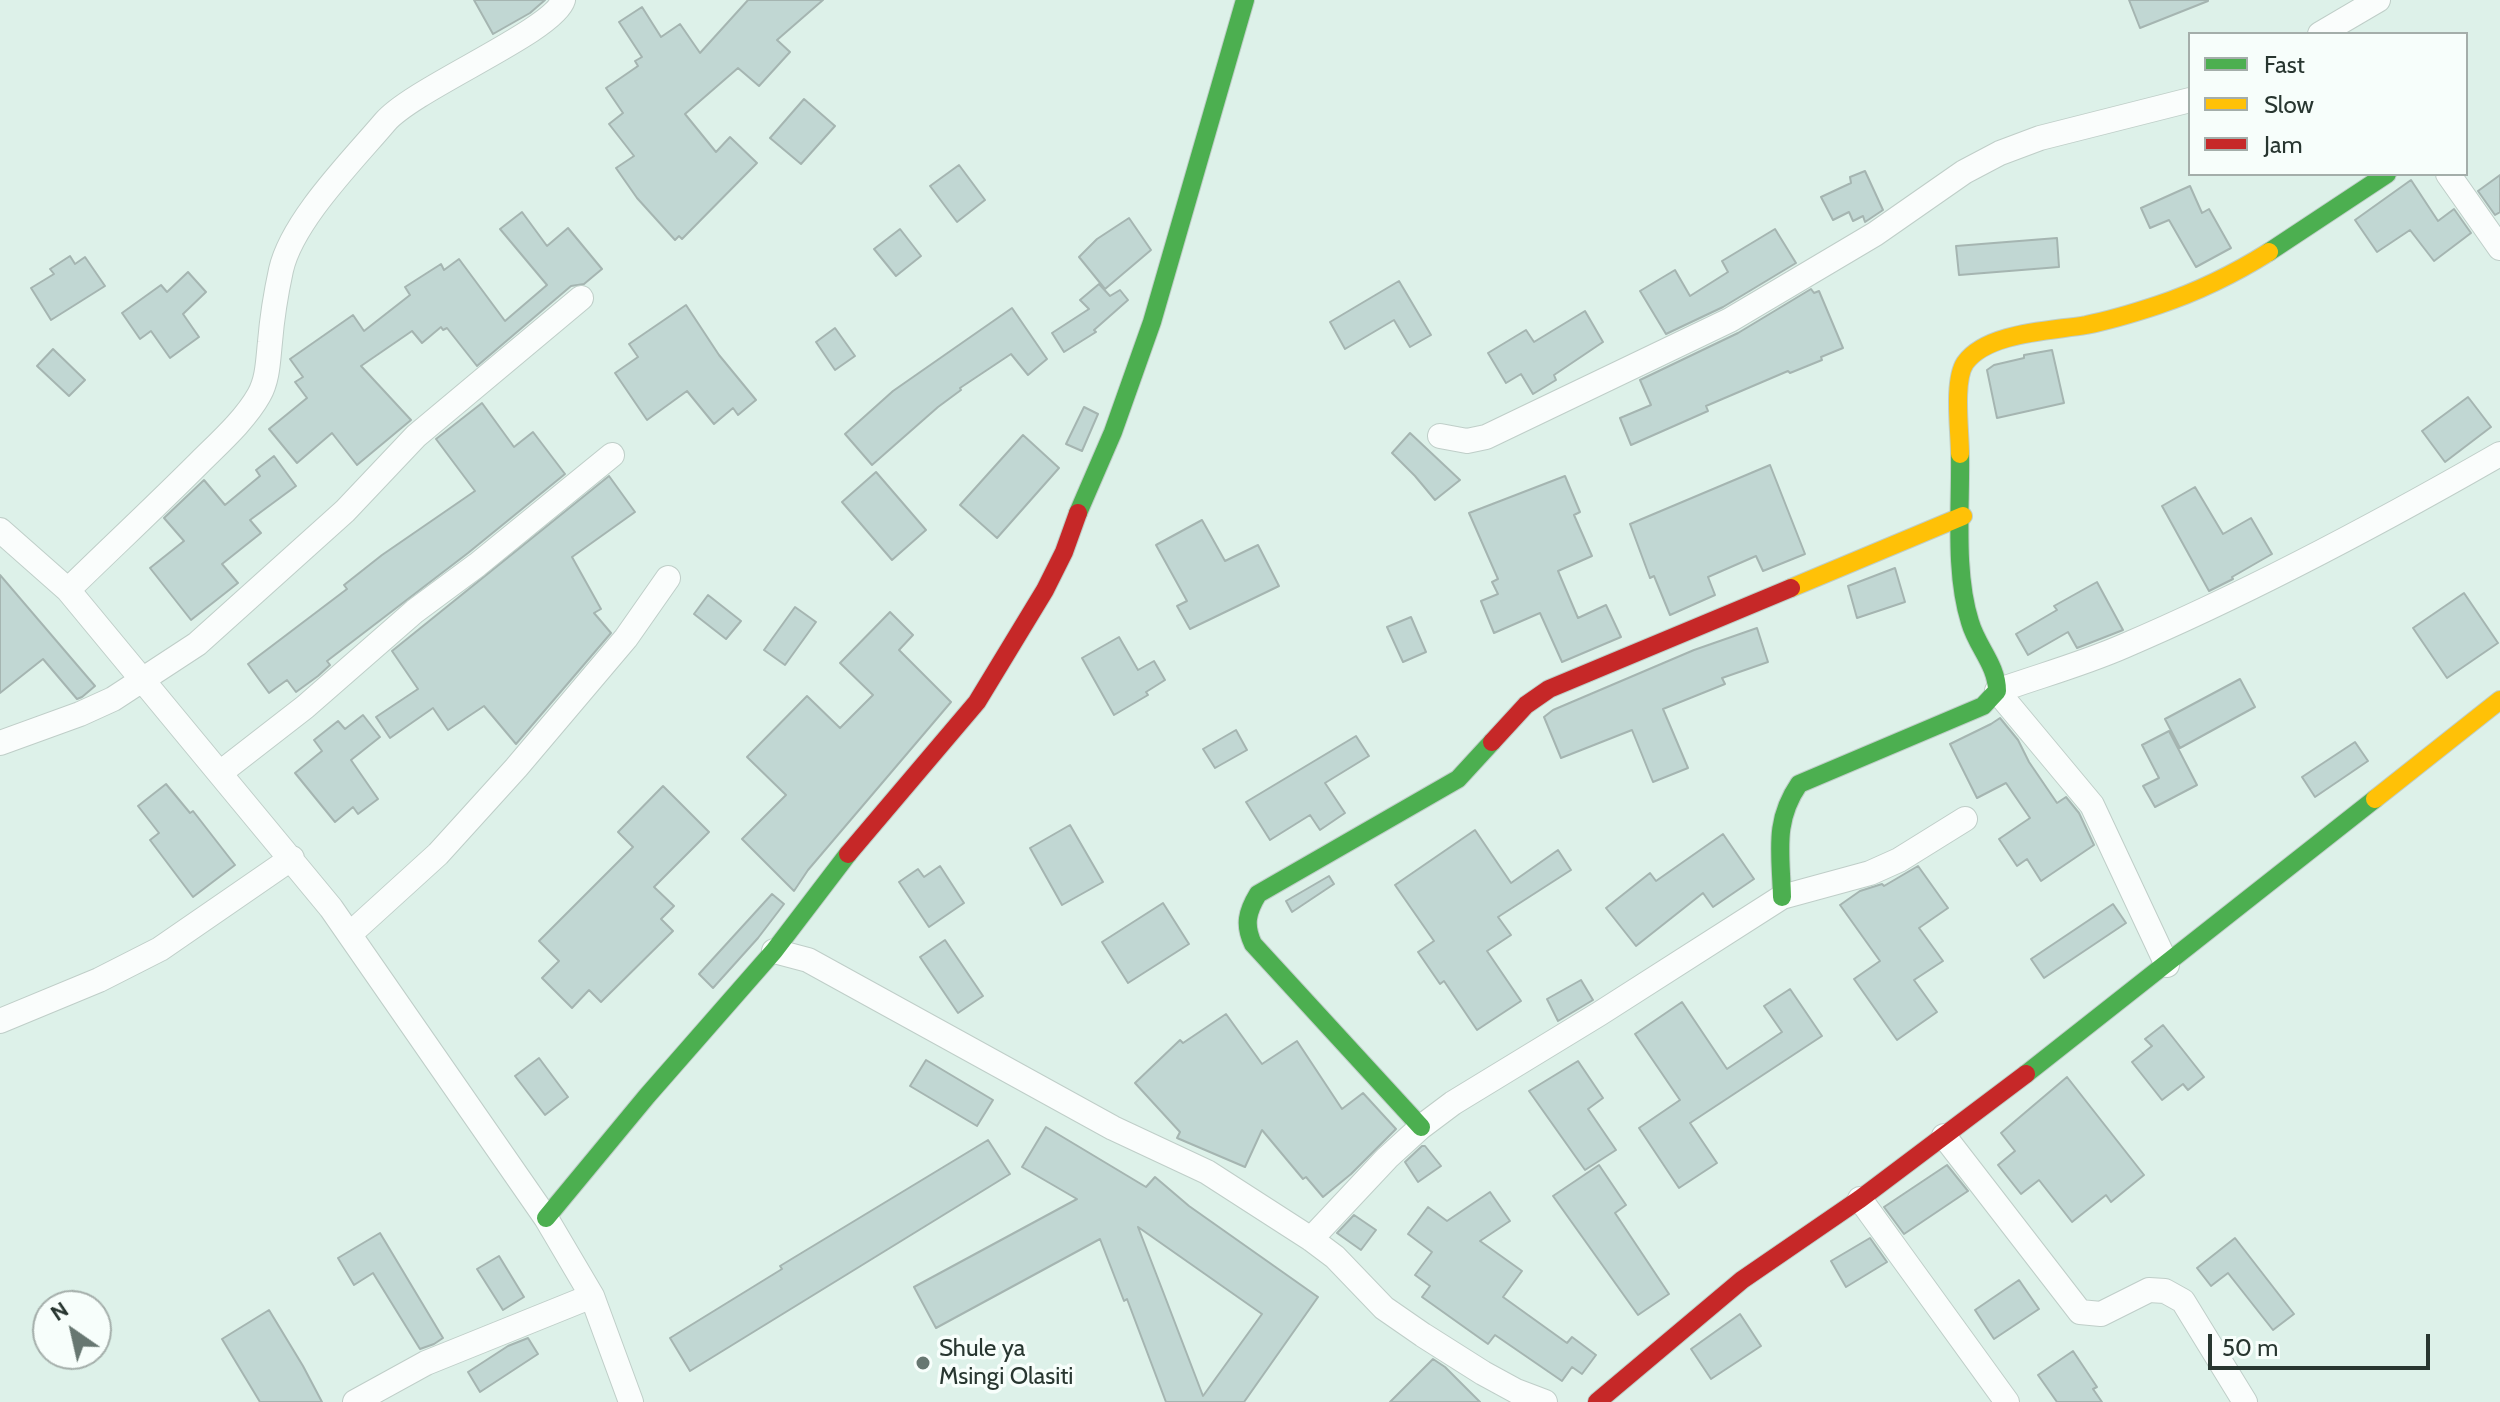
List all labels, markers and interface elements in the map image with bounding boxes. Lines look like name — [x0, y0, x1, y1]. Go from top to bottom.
legend — [2188, 32, 2468, 176]
text: Fast — [2264, 50, 2305, 79]
text: Slow — [2264, 90, 2314, 119]
text: Jam — [2264, 130, 2302, 159]
north arrow — [32, 1290, 112, 1370]
text: N — [45, 1296, 73, 1327]
scale bar — [2212, 1318, 2434, 1368]
text: 50 m — [2222, 1333, 2278, 1362]
place label: Shule ya Msingi Olasiti — [939, 1335, 1073, 1391]
marker: Shule ya Msingi Olasiti — [914, 1354, 932, 1372]

